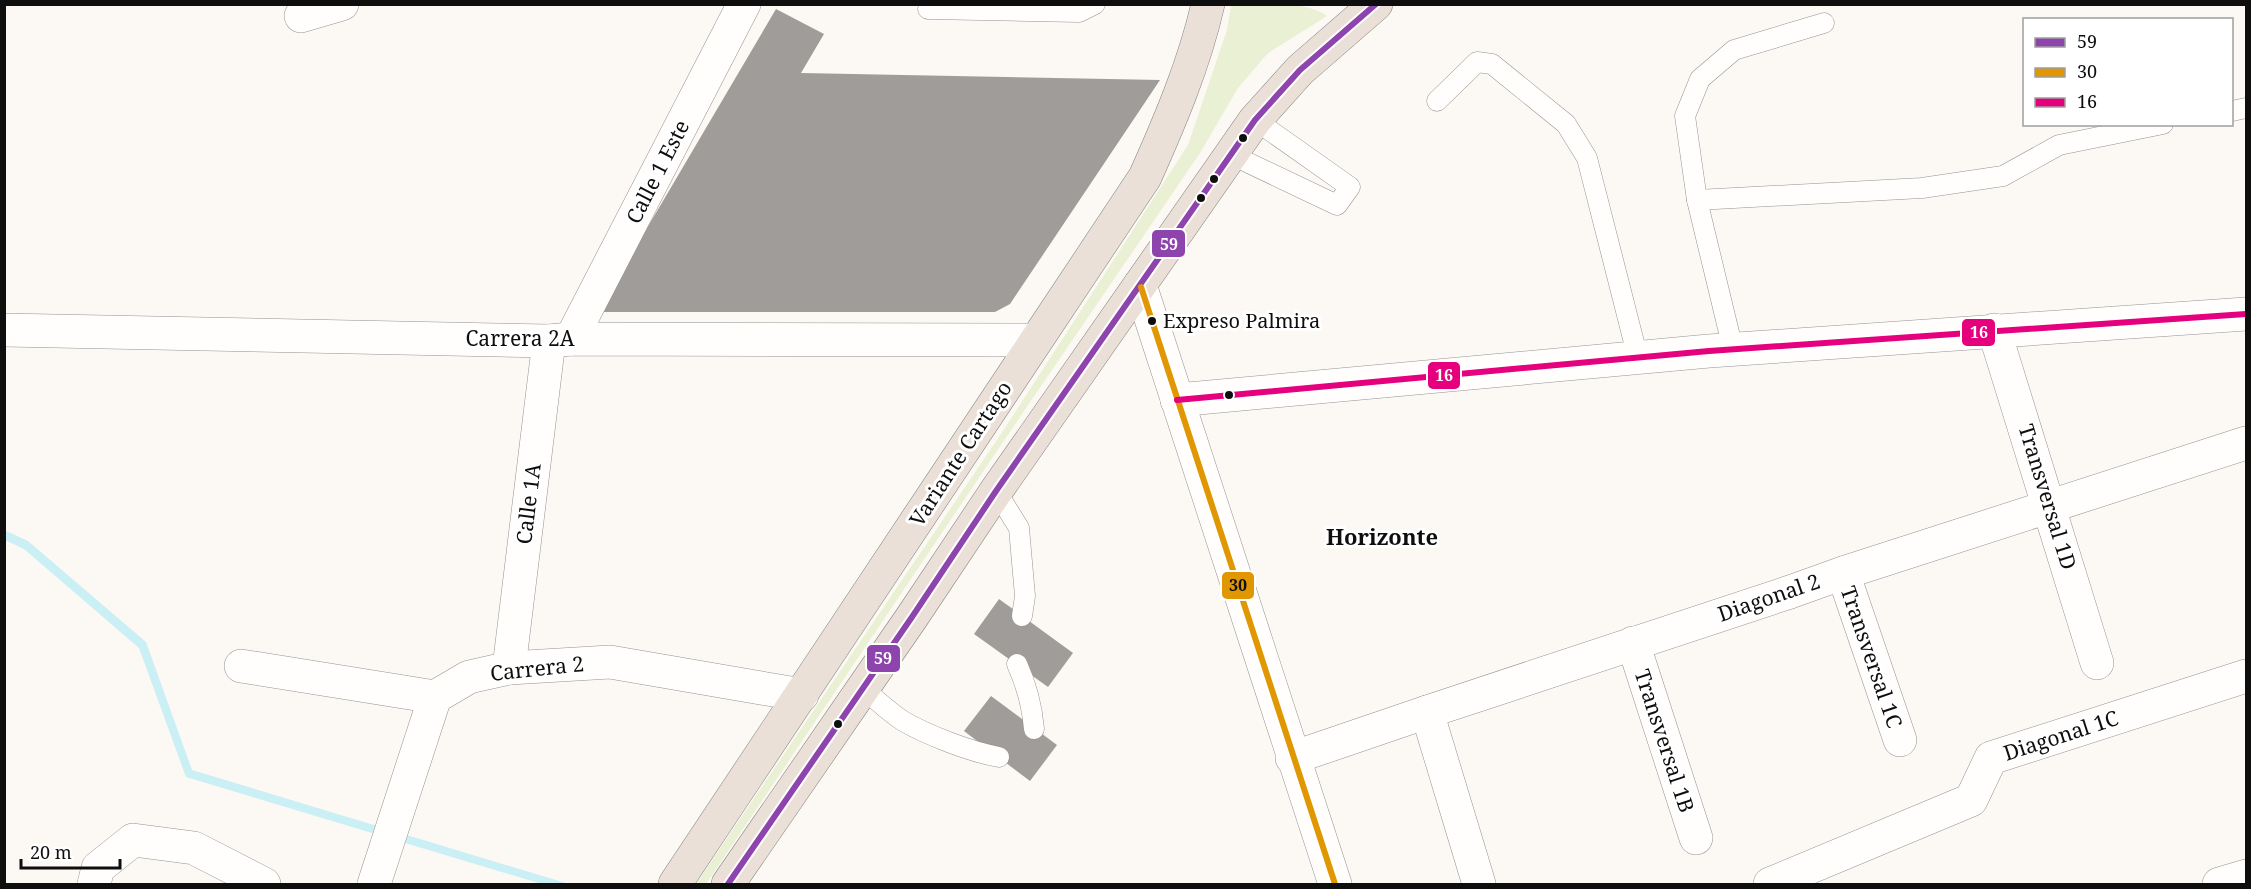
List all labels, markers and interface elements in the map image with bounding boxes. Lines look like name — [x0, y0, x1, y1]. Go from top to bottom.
legend — [2023, 18, 2233, 126]
text: 59 — [2077, 29, 2097, 53]
text: 30 — [2077, 59, 2097, 83]
text: 16 — [2077, 89, 2097, 113]
street label: Calle 1 Este — [619, 115, 695, 228]
unlabelled marker — [1237, 132, 1249, 144]
unlabelled marker — [1208, 173, 1220, 185]
unlabelled marker — [1195, 192, 1207, 204]
line badge: 59 — [1151, 229, 1186, 258]
text: 59 — [1160, 233, 1178, 255]
place label: Expreso Palmira — [1163, 307, 1320, 334]
marker: Expreso Palmira — [1146, 315, 1158, 327]
line badge: 16 — [1961, 318, 1996, 347]
text: 16 — [1970, 321, 1988, 343]
street label: Carrera 2A — [465, 324, 575, 352]
line badge: 16 — [1427, 361, 1461, 390]
text: 16 — [1435, 364, 1453, 386]
street label: Variante Cartago — [903, 375, 1018, 532]
unlabelled marker — [1223, 389, 1235, 401]
street label: Transversal 1D — [2013, 421, 2083, 573]
street label: Calle 1A — [509, 462, 547, 546]
district label: Horizonte — [1326, 521, 1438, 551]
street label: Diagonal 2 — [1714, 567, 1823, 628]
line badge: 30 — [1221, 571, 1255, 600]
text: 30 — [1229, 574, 1247, 596]
street label: Transversal 1C — [1835, 582, 1909, 731]
line badge: 59 — [866, 644, 901, 673]
text: 59 — [874, 647, 892, 669]
street label: Carrera 2 — [489, 649, 585, 687]
street label: Transversal 1B — [1629, 665, 1701, 816]
street label: Diagonal 1C — [2000, 703, 2122, 767]
unlabelled marker — [832, 718, 844, 730]
scale bar — [21, 832, 120, 870]
text: 20 m — [30, 840, 72, 864]

